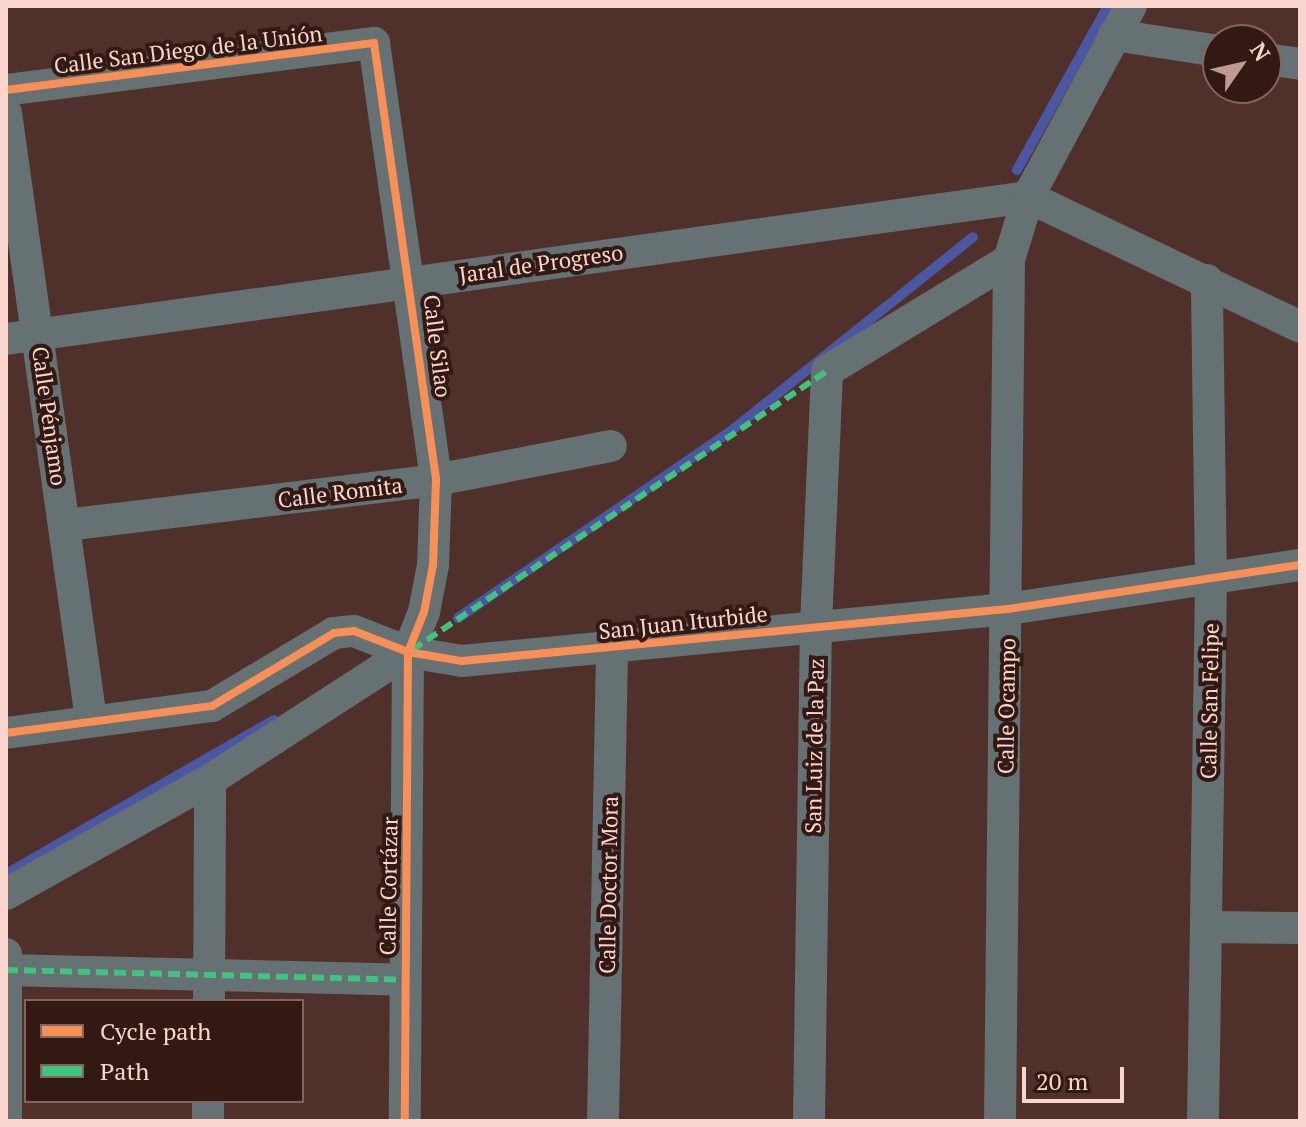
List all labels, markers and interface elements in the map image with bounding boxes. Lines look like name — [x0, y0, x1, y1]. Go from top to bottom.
street label: Calle San Diego de la Unión — [52, 19, 324, 79]
north arrow — [1202, 24, 1282, 104]
text: N — [1244, 36, 1277, 66]
street label: Jaral de Progreso — [457, 238, 625, 288]
street label: Calle Silao — [419, 293, 457, 399]
street label: Calle Pénjamo — [27, 345, 73, 487]
street label: Calle Romita — [276, 471, 404, 513]
street label: San Juan Iturbide — [597, 600, 769, 644]
street label: Calle San Felipe — [1194, 623, 1224, 779]
street label: Calle Ocampo — [992, 638, 1020, 774]
street label: San Luiz de la Paz — [799, 658, 829, 834]
street label: Calle Doctor Mora — [593, 796, 623, 974]
street label: Calle Cortázar — [374, 816, 402, 956]
legend — [24, 999, 304, 1103]
text: Cycle path — [100, 1015, 211, 1047]
scale bar — [1026, 1051, 1128, 1101]
text: Path — [100, 1055, 149, 1087]
text: 20 m — [1036, 1065, 1088, 1097]

